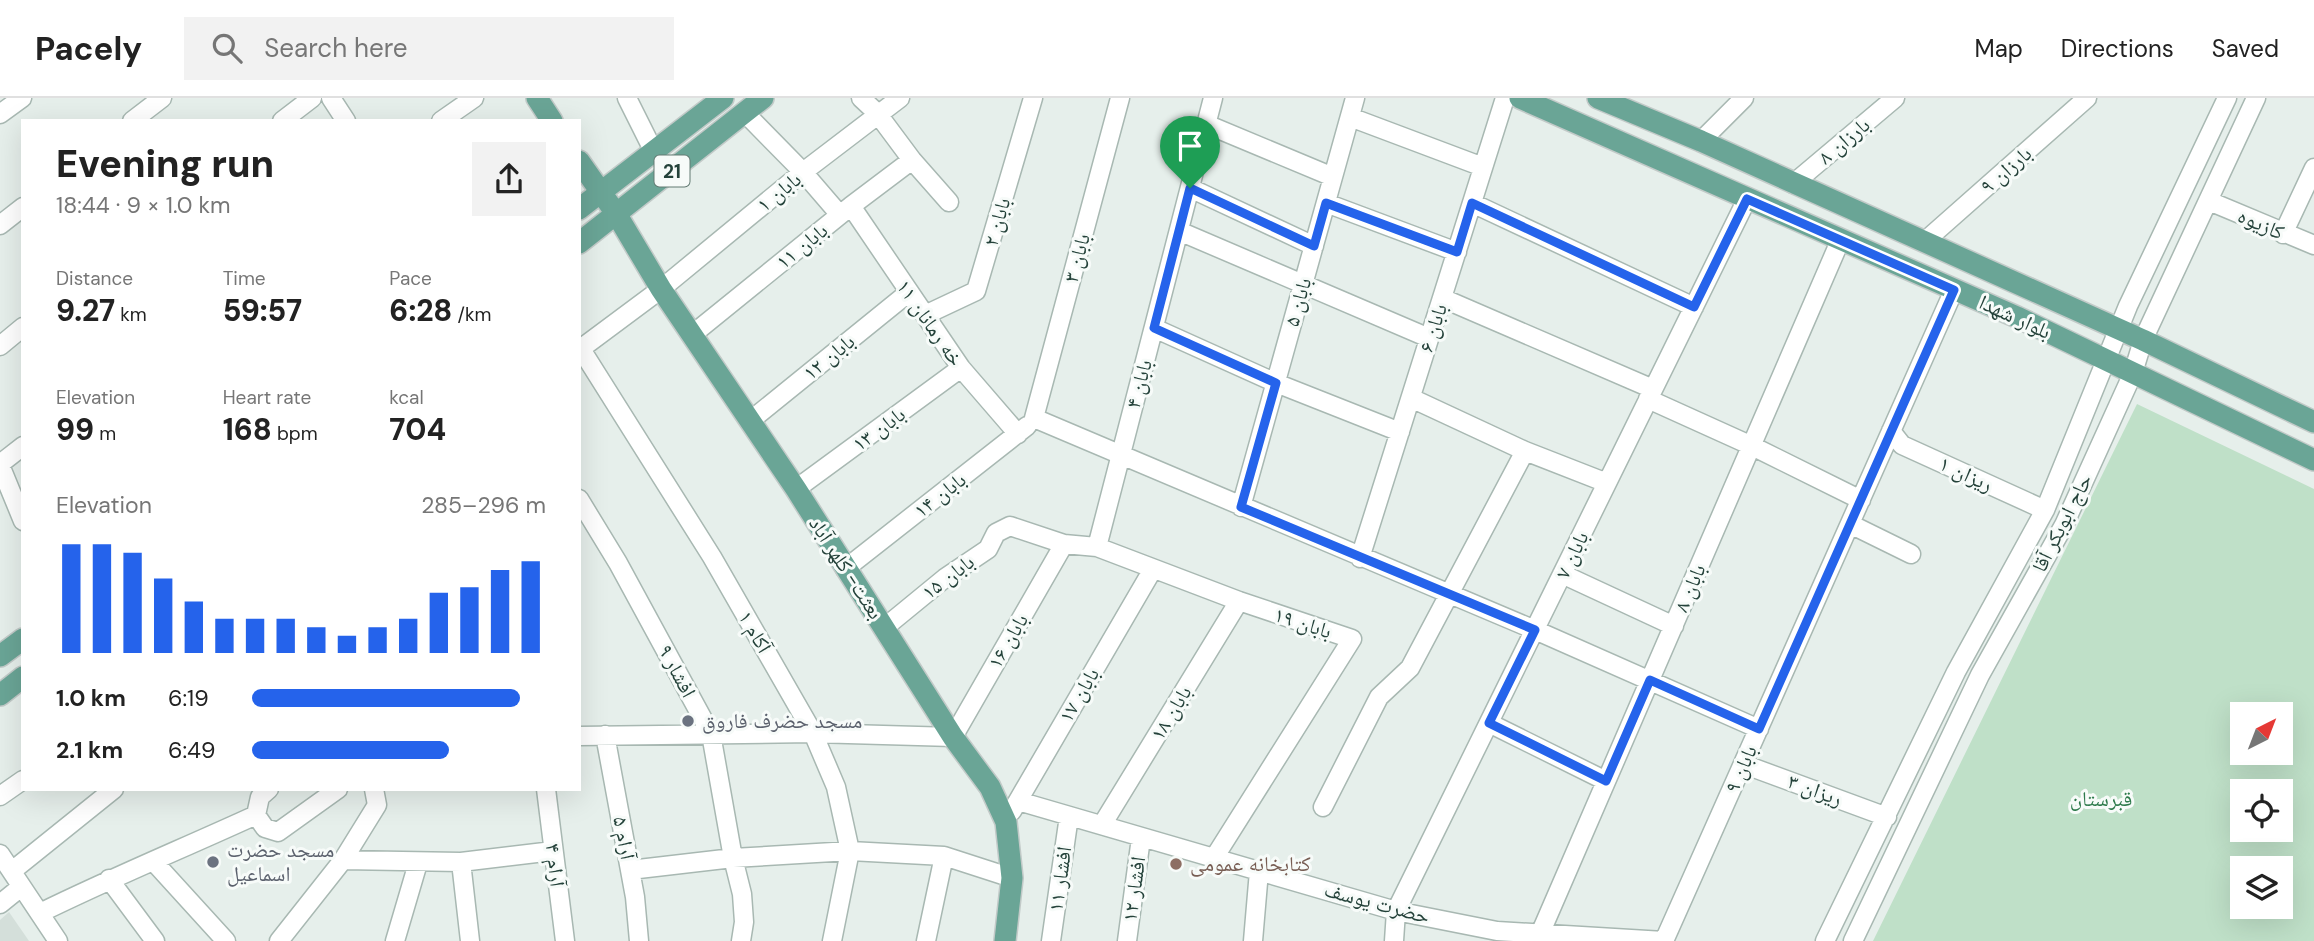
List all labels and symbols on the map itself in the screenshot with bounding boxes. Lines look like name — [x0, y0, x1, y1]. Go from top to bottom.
street label: بارزان ۸ — [1812, 111, 1876, 171]
pin — [1160, 116, 1220, 188]
street label: بارزان ۹ — [1974, 140, 2038, 200]
road number: 21 — [654, 156, 690, 186]
street label: بابان ۱ — [751, 166, 807, 218]
street label: بابان ۲ — [977, 194, 1017, 250]
street label: کازیوه — [2234, 202, 2289, 247]
street label: بابان ۱۱ — [770, 217, 834, 275]
street label: بابان ۳ — [1057, 230, 1097, 286]
street label: خه رمانان ۱۱ — [890, 274, 970, 372]
street label: بابان ۵ — [1278, 274, 1318, 330]
street label: بلوار شهدا — [1975, 288, 2055, 346]
street label: بابان ۶ — [1412, 300, 1454, 356]
street label: بابان ۱۲ — [797, 328, 861, 386]
street label: بابان ۴ — [1119, 356, 1159, 412]
street label: بابان ۱۳ — [847, 400, 911, 458]
street label: ریزان ۱ — [1935, 449, 1997, 499]
street label: بابان ۱۴ — [908, 466, 972, 524]
street label: حاج ابوبکر آقا — [2025, 469, 2099, 577]
street label: بعثت- کلهر آباد — [802, 511, 890, 625]
street label: بابان ۷ — [1549, 527, 1595, 583]
street label: بابان ۱۵ — [916, 548, 980, 606]
street label: بابان ۸ — [1667, 560, 1713, 616]
street label: بابان ۱۹ — [1271, 601, 1335, 645]
street label: آکام ۱ — [732, 606, 779, 659]
street label: بابان ۱۶ — [981, 608, 1035, 674]
street label: افشار ۹ — [651, 640, 703, 702]
street label: بابان ۱۷ — [1052, 662, 1106, 728]
street label: بابان ۱۸ — [1144, 681, 1198, 745]
north arrow — [2230, 702, 2292, 765]
place label: مسجد حضرف فاروق — [702, 707, 862, 735]
marker: مسجد حضرف فاروق — [680, 713, 696, 729]
street label: بابان ۹ — [1718, 741, 1764, 797]
street label: ۳ ریزان — [1784, 767, 1846, 813]
park label: قبرستان — [2070, 785, 2132, 813]
street label: آرام ۵ — [606, 814, 642, 863]
place label: مسجد حضرت اسماعیل — [227, 836, 334, 888]
street label: آرام ۴ — [538, 842, 572, 889]
street label: افشار ۱۱ — [1042, 845, 1078, 913]
place label: کتابخانه عمومی — [1190, 850, 1311, 878]
marker: مسجد حضرت اسماعیل — [205, 854, 221, 870]
street label: افشار ۱۲ — [1116, 855, 1152, 923]
marker: کتابخانه عمومی — [1168, 856, 1184, 872]
street label: حضرت یوسف — [1321, 876, 1433, 930]

